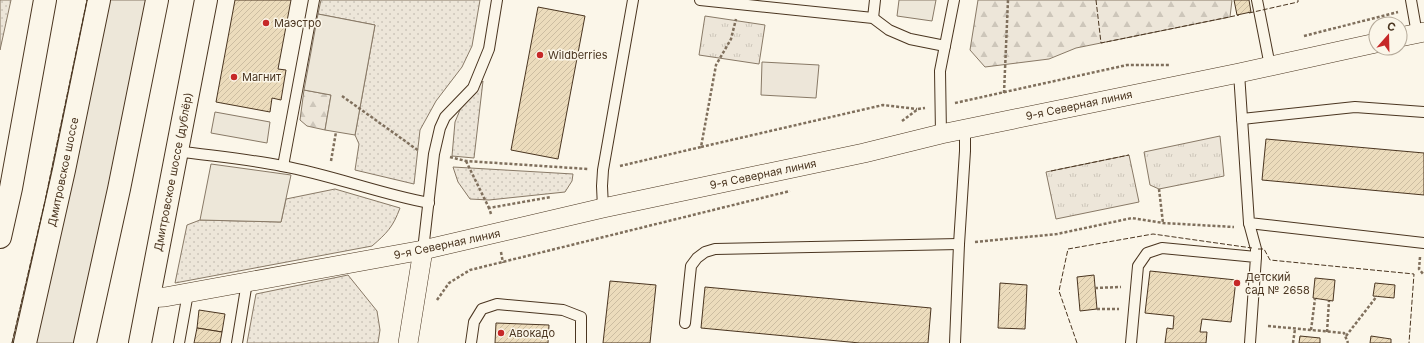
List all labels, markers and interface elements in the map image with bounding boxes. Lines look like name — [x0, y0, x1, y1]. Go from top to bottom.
place label: Маэстро — [274, 16, 322, 30]
north arrow — [1368, 16, 1408, 56]
marker: Маэстро — [261, 18, 271, 28]
text: С — [1385, 19, 1398, 35]
place label: Wildberries — [548, 48, 608, 62]
marker: Wildberries — [535, 50, 545, 60]
place label: Магнит — [242, 70, 282, 84]
marker: Магнит — [229, 72, 239, 82]
street label: 9-я Северная линия — [1024, 87, 1134, 123]
street label: Дмитровское шоссе (дублёр) — [151, 91, 195, 253]
street label: Дмитровское шоссе — [45, 116, 81, 228]
street label: 9-я Северная линия — [708, 156, 818, 192]
street label: 9-я Северная линия — [392, 226, 502, 262]
place label: Детский сад № 2658 — [1245, 270, 1310, 297]
marker: Детский сад № 2658 — [1232, 278, 1242, 288]
place label: Авокадо — [509, 326, 555, 340]
marker: Авокадо — [496, 328, 506, 338]

